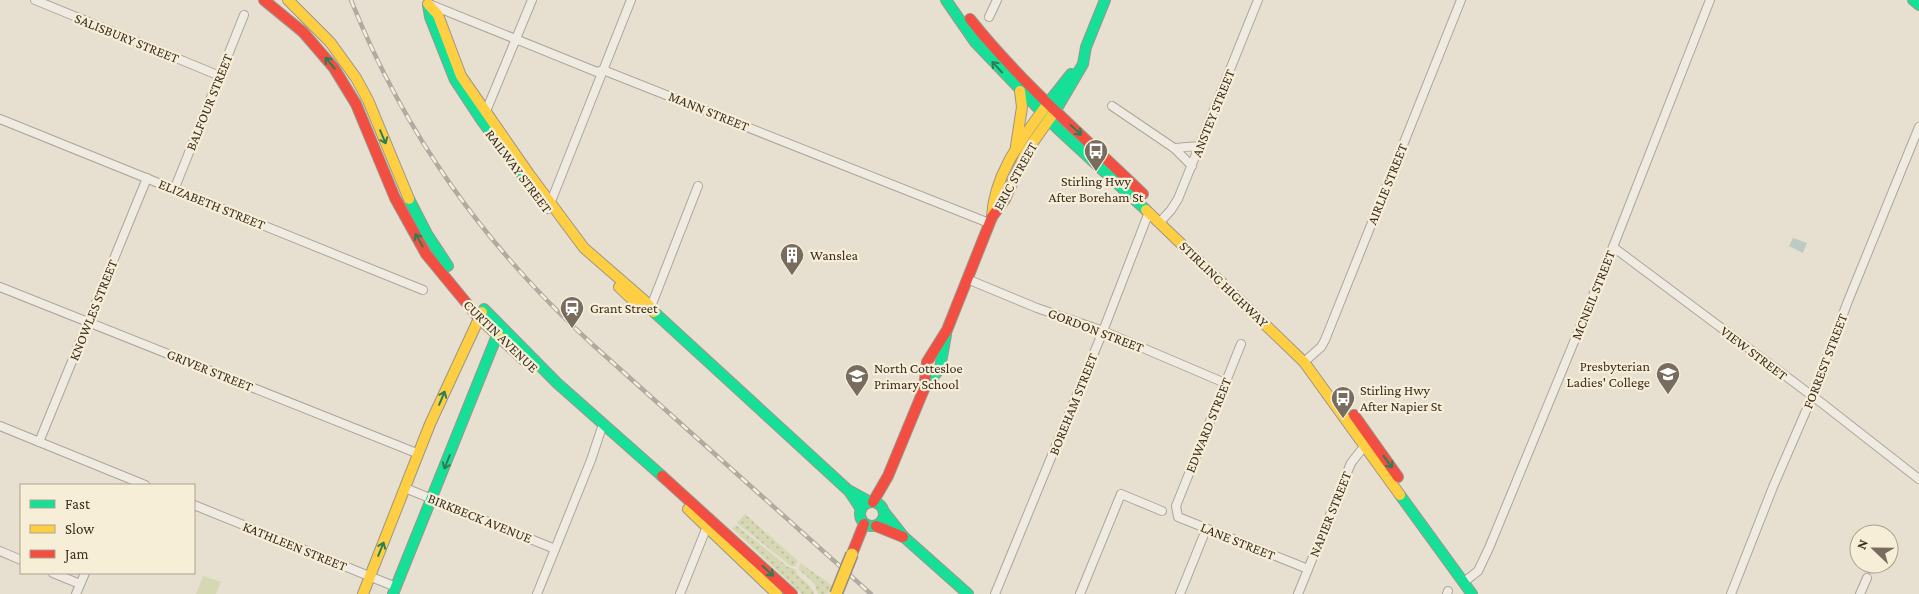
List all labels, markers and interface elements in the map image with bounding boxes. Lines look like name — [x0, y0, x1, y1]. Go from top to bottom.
street label: SALISBURY STREET — [72, 10, 182, 66]
street label: BALFOUR STREET — [182, 51, 236, 153]
one-way arrow — [324, 57, 335, 70]
one-way arrow — [991, 60, 1003, 73]
street label: ANSTEY STREET — [1188, 66, 1238, 159]
street label: MANN STREET — [666, 88, 752, 135]
one-way arrow — [1070, 124, 1083, 136]
street label: RAILWAY STREET — [482, 126, 556, 216]
one-way arrow — [378, 129, 388, 144]
bus stop icon: Stirling Hwy After Boreham St — [1083, 138, 1109, 172]
street label: ERIC STREET — [990, 139, 1040, 213]
street label: AIRLIE STREET — [1363, 141, 1411, 227]
place label: Stirling Hwy After Boreham St — [1049, 173, 1144, 205]
street label: ELIZABETH STREET — [156, 175, 268, 233]
one-way arrow — [413, 234, 423, 248]
street label: STIRLING HIGHWAY — [1177, 238, 1272, 331]
building icon: Wanslea — [779, 242, 805, 276]
place label: Wanslea — [810, 247, 859, 263]
street label: MCNEIL STREET — [1568, 248, 1618, 342]
street label: KNOWLES STREET — [65, 257, 121, 363]
station icon: Grant Street — [559, 295, 585, 329]
street label: CURTIN AVENUE — [460, 296, 542, 376]
place label: Grant Street — [590, 300, 658, 316]
street label: GORDON STREET — [1046, 304, 1146, 356]
street label: FORREST STREET — [1799, 311, 1851, 411]
street label: VIEW STREET — [1717, 323, 1791, 384]
street label: GRIVER STREET — [165, 345, 256, 395]
street label: BOREHAM STREET — [1045, 350, 1101, 457]
place label: Presbyterian Ladies' College — [1567, 358, 1650, 390]
place label: North Cottesloe Primary School — [874, 360, 963, 392]
school or university icon: Presbyterian Ladies' College — [1655, 361, 1681, 395]
school or university icon: North Cottesloe Primary School — [844, 363, 870, 397]
street label: EDWARD STREET — [1182, 375, 1235, 475]
place label: Stirling Hwy After Napier St — [1360, 382, 1442, 414]
bus stop icon: Stirling Hwy After Napier St — [1330, 385, 1356, 419]
one-way arrow — [437, 391, 447, 406]
one-way arrow — [442, 454, 451, 469]
one-way arrow — [1383, 455, 1393, 469]
street label: NAPIER STREET — [1306, 468, 1355, 559]
legend — [20, 484, 195, 574]
street label: BIRKBECK AVENUE — [426, 490, 535, 546]
text: Fast — [65, 496, 91, 512]
street label: KATHLEEN STREET — [241, 518, 350, 574]
street label: LANE STREET — [1198, 519, 1278, 563]
text: Slow — [65, 521, 95, 537]
north arrow — [1849, 524, 1899, 574]
text: N — [1853, 536, 1871, 552]
one-way arrow — [376, 542, 386, 557]
text: Jam — [63, 546, 88, 563]
one-way arrow — [761, 565, 774, 577]

